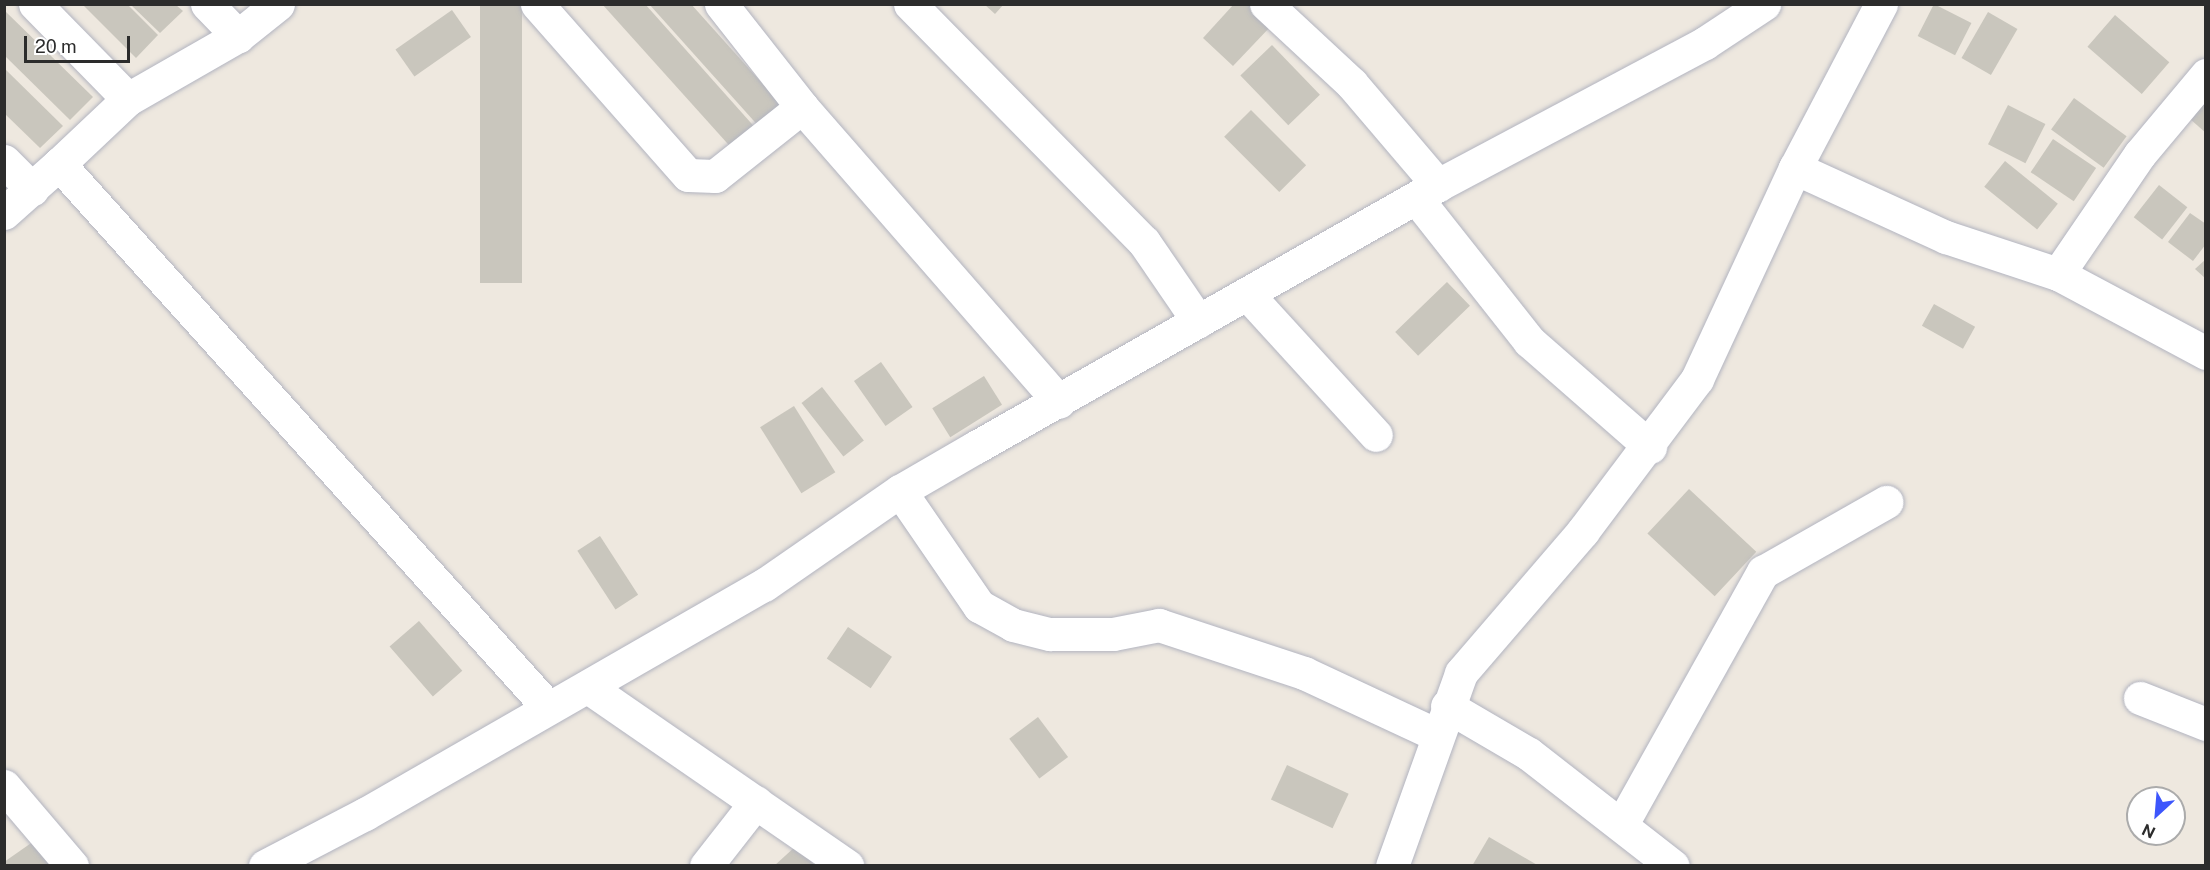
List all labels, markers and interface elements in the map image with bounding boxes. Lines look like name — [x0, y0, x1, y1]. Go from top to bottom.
scale bar — [27, 24, 134, 62]
text: 20 m — [35, 36, 77, 57]
north arrow — [2126, 786, 2186, 846]
text: N — [2139, 820, 2159, 842]

